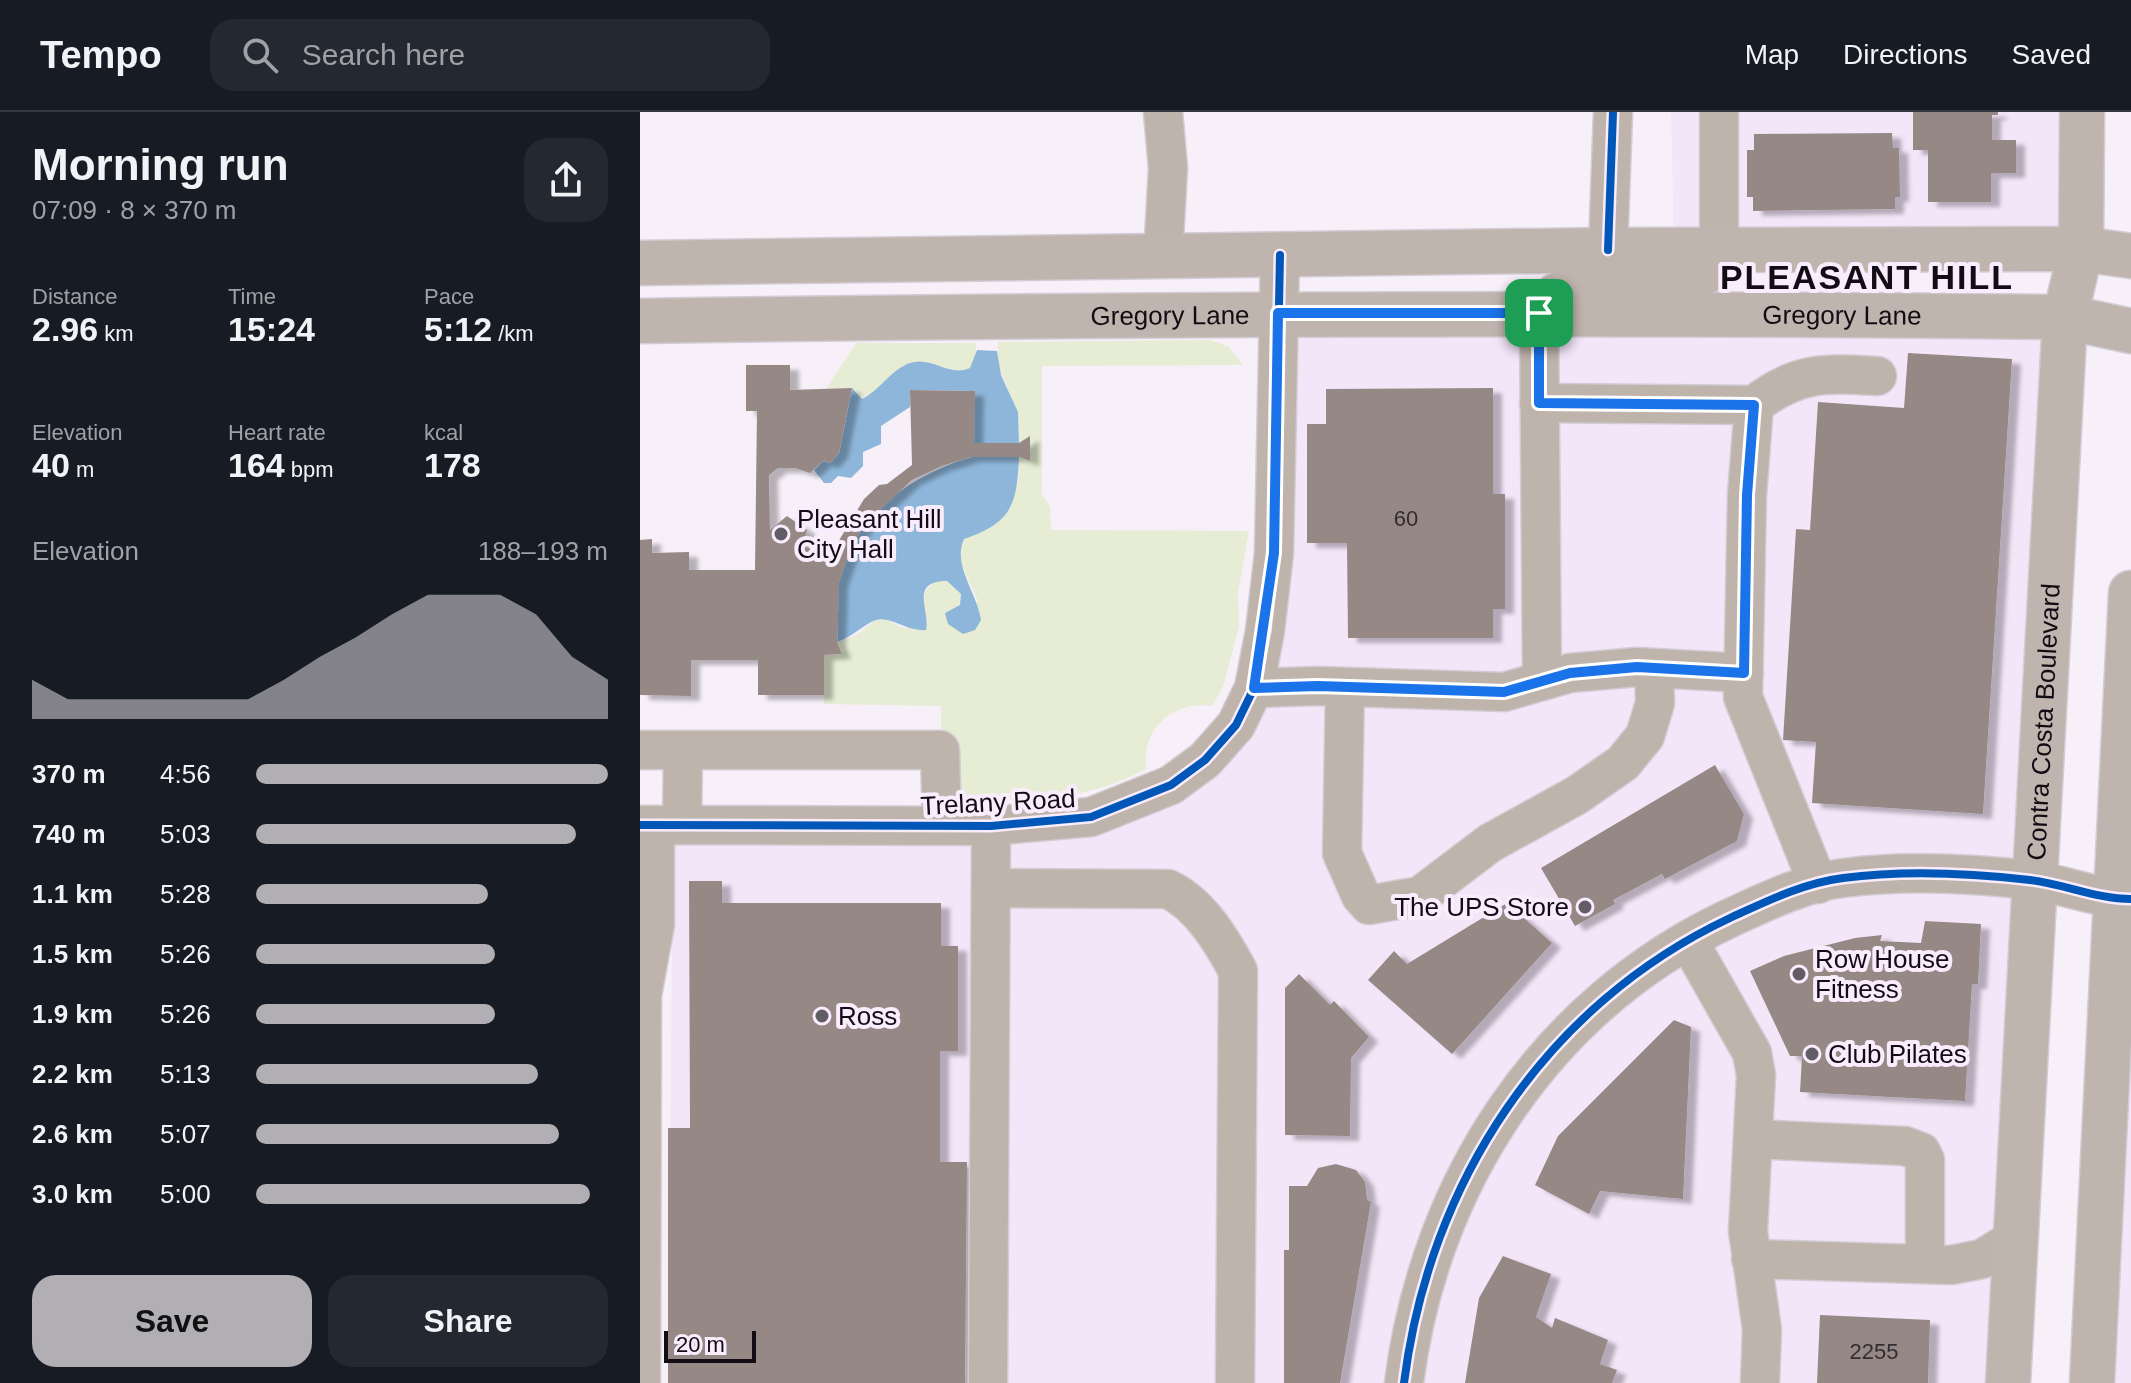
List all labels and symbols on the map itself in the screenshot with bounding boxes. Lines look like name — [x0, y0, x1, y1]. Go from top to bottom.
district label: PLEASANT HILL — [1720, 258, 2014, 296]
pin — [1505, 279, 1573, 347]
street label: Gregory Lane — [1090, 300, 1250, 331]
street label: Gregory Lane — [1762, 300, 1922, 331]
place label: Pleasant Hill City Hall — [797, 504, 942, 564]
house number: 60 — [1394, 506, 1418, 531]
marker: Pleasant Hill City Hall — [772, 525, 790, 543]
street label: Contra Costa Boulevard — [2021, 583, 2066, 861]
street label: Trelany Road — [920, 783, 1076, 821]
place label: The UPS Store — [1394, 892, 1569, 922]
marker: The UPS Store — [1576, 898, 1594, 916]
place label: Row House Fitness — [1815, 944, 1949, 1004]
marker: Row House Fitness — [1790, 965, 1808, 983]
place label: Ross — [838, 1001, 897, 1031]
marker: Ross — [813, 1007, 831, 1025]
place label: Club Pilates — [1828, 1039, 1967, 1069]
marker: Club Pilates — [1803, 1045, 1821, 1063]
scale bar — [664, 1327, 756, 1363]
house number: 2255 — [1850, 1339, 1898, 1364]

